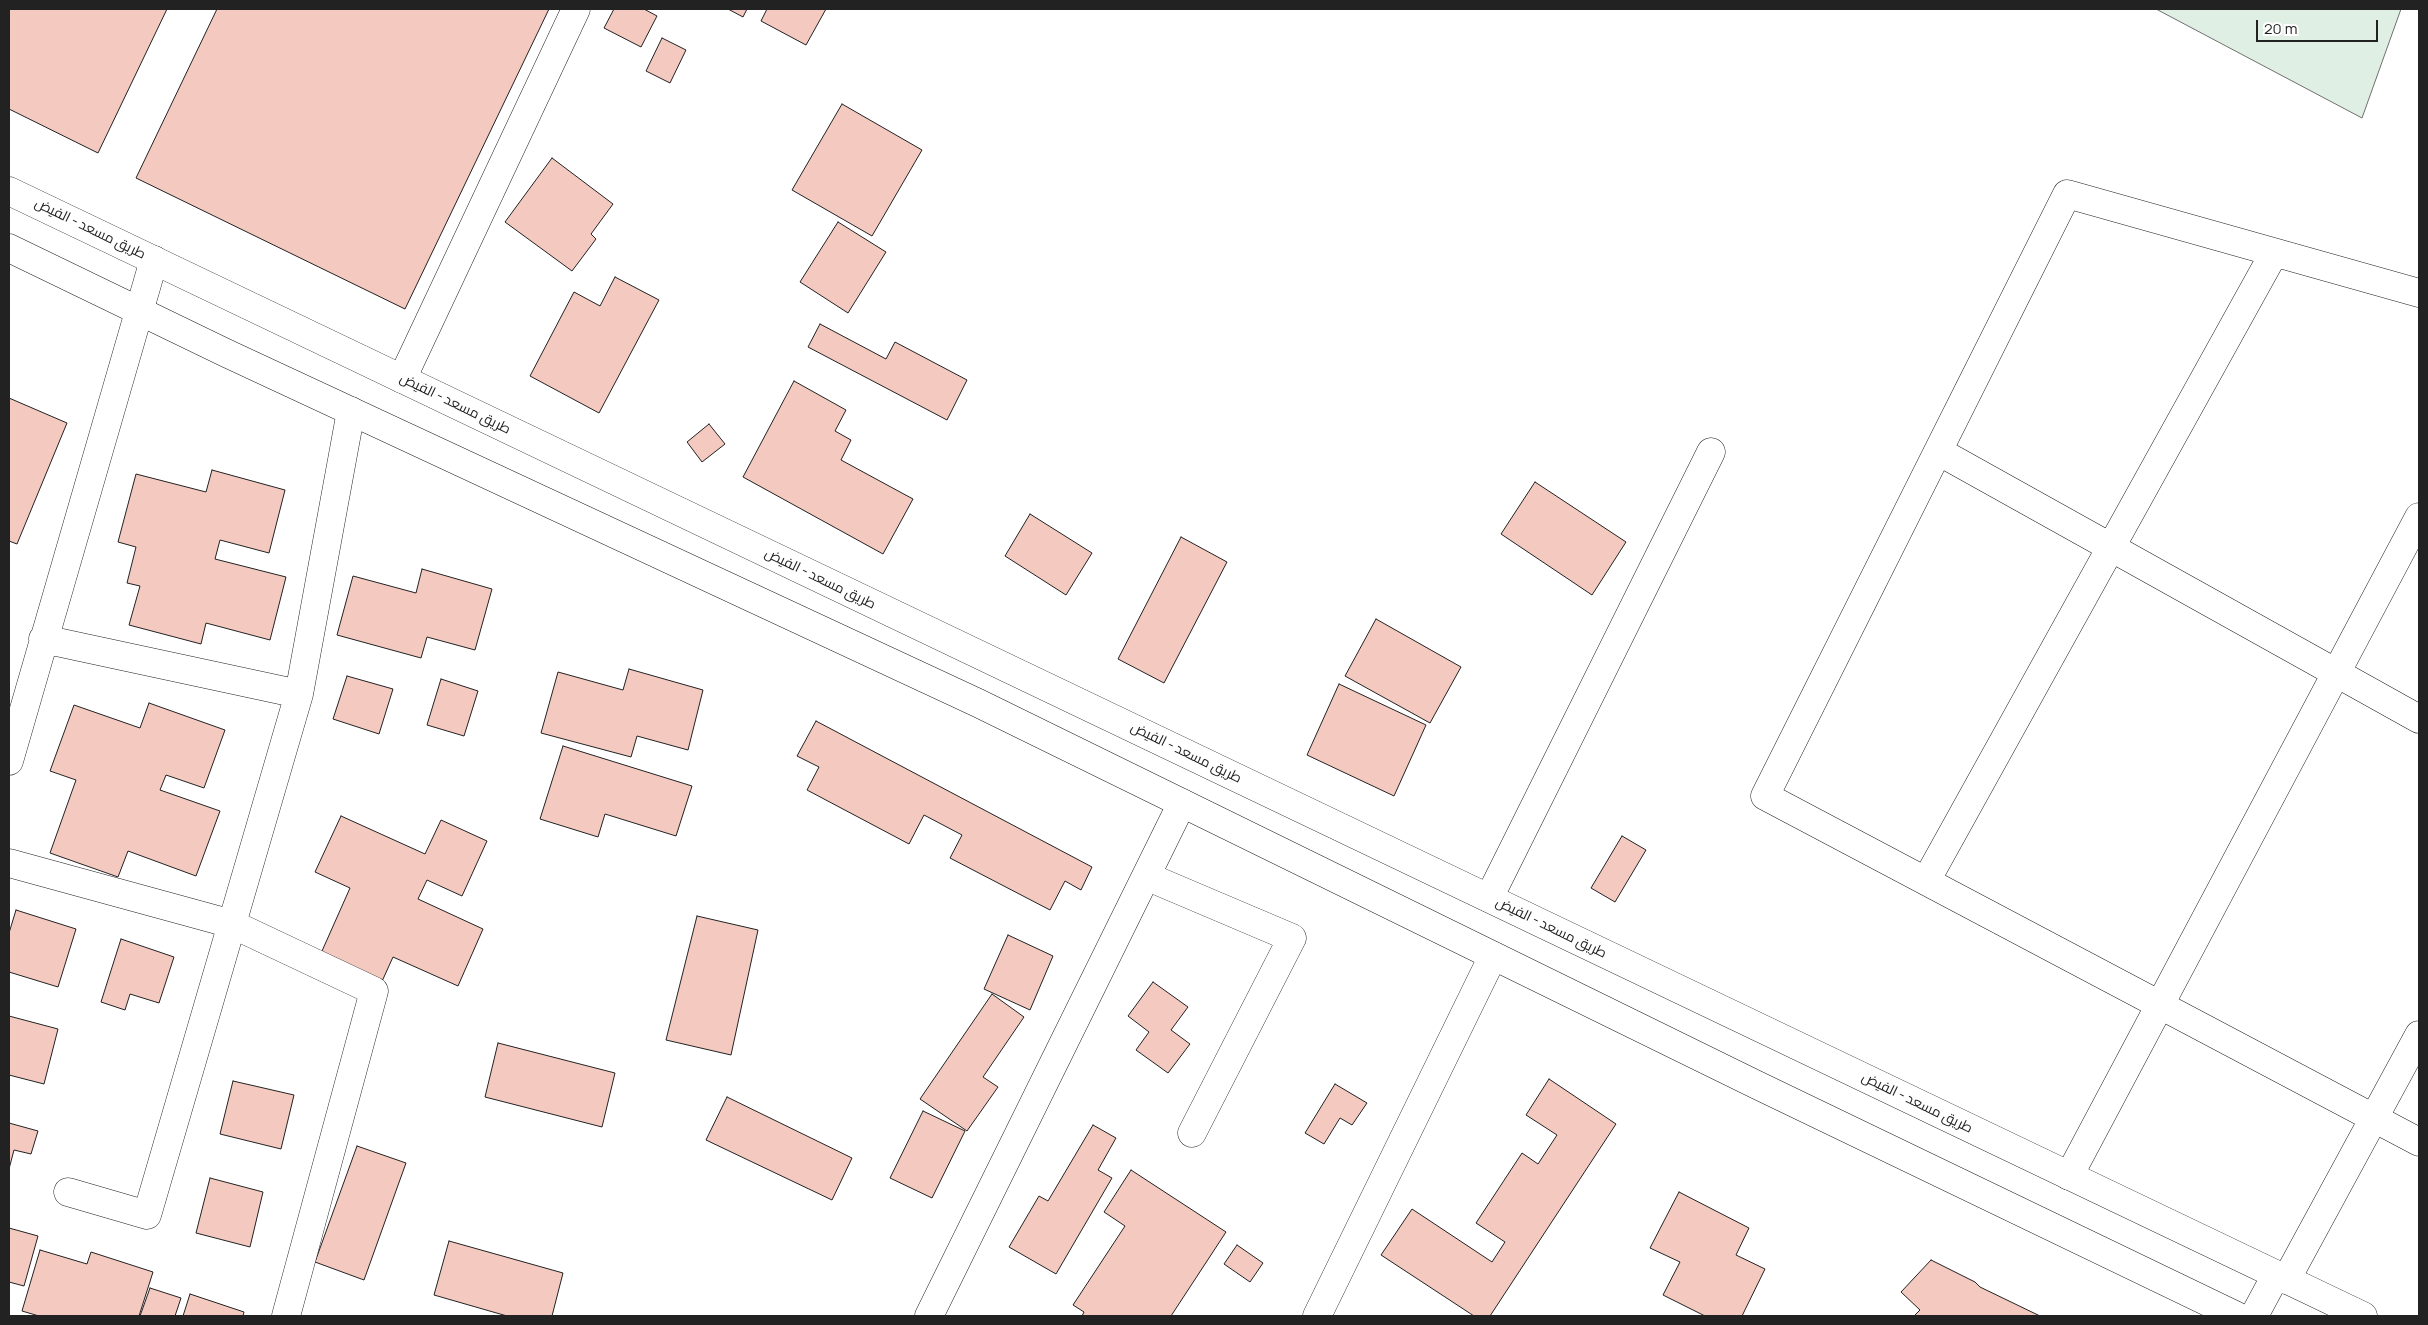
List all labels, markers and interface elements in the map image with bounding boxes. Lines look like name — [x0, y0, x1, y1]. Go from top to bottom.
scale bar — [2258, 10, 2380, 42]
text: 20 m — [2264, 18, 2297, 39]
street label: طريق مسعد - الفيض — [32, 195, 148, 263]
street label: طريق مسعد - الفيض — [397, 370, 513, 438]
street label: طريق مسعد - الفيض — [762, 545, 878, 613]
street label: طريق مسعد - الفيض — [1128, 719, 1244, 787]
street label: طريق مسعد - الفيض — [1493, 894, 1609, 962]
street label: طريق مسعد - الفيض — [1859, 1069, 1975, 1137]

